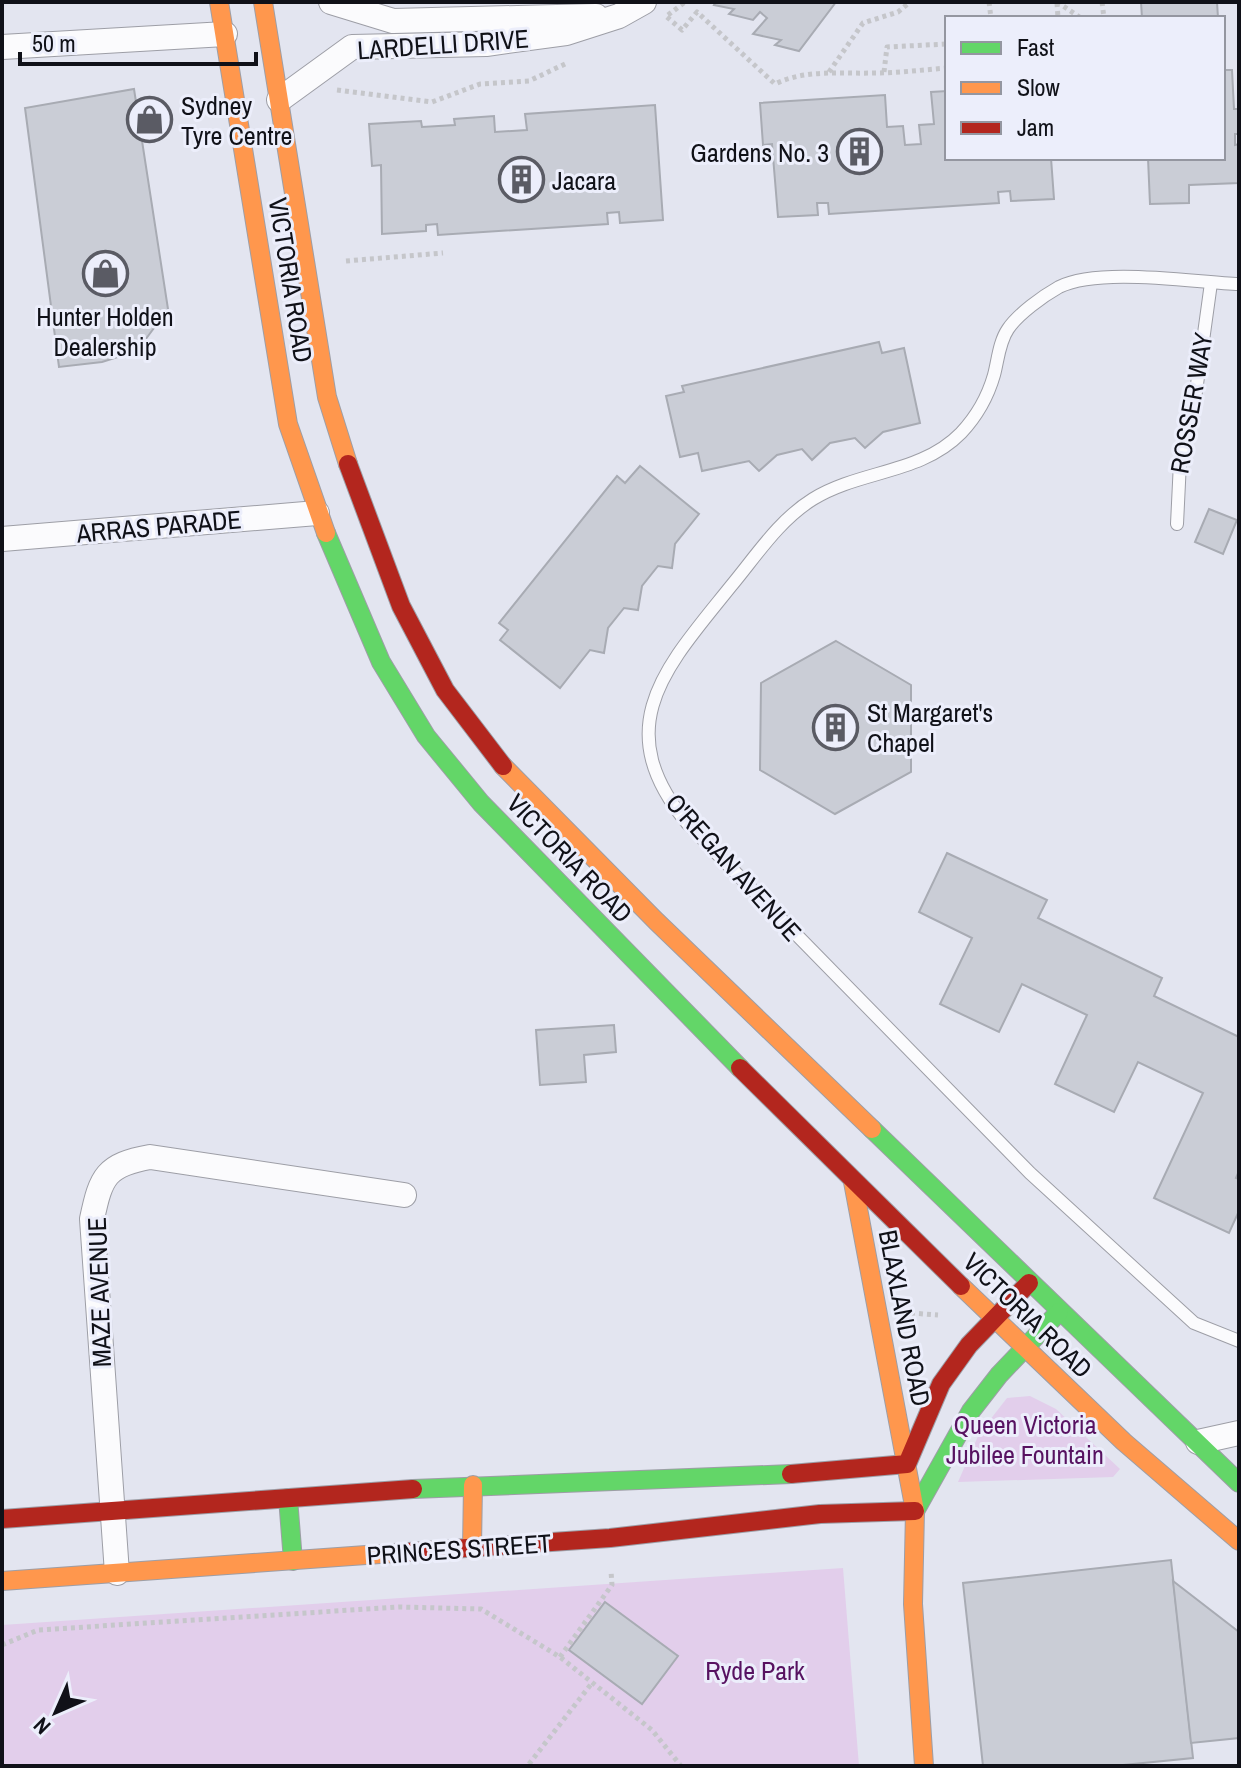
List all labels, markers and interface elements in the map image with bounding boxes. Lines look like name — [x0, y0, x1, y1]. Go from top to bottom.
scale bar — [20, 16, 256, 66]
legend — [945, 16, 1225, 160]
street label: LARDELLI DRIVE — [356, 21, 530, 67]
text: 50 m — [32, 27, 76, 59]
text: Fast — [1017, 31, 1055, 63]
text: Slow — [1017, 71, 1060, 103]
place label: Sydney Tyre Centre — [181, 88, 292, 153]
shop icon: Sydney Tyre Centre — [126, 96, 174, 144]
text: Jam — [1017, 111, 1054, 143]
building icon: Gardens No. 3 — [836, 128, 884, 176]
place label: Gardens No. 3 — [690, 135, 829, 170]
building icon: Jacara — [497, 156, 545, 204]
place label: Jacara — [552, 163, 616, 198]
street label: VICTORIA ROAD — [261, 195, 321, 365]
shop icon: Hunter Holden Dealership — [81, 249, 129, 297]
place label: Hunter Holden Dealership — [36, 299, 174, 364]
street label: ROSSER WAY — [1161, 329, 1221, 476]
street label: ARRAS PARADE — [74, 501, 243, 551]
place label: St Margaret's Chapel — [867, 695, 993, 760]
building icon: St Margaret's Chapel — [812, 703, 860, 751]
street label: VICTORIA ROAD — [500, 786, 640, 930]
street label: O'REGAN AVENUE — [658, 786, 810, 948]
street label: MAZE AVENUE — [79, 1216, 119, 1368]
street label: BLAXLAND ROAD — [871, 1227, 939, 1409]
street label: VICTORIA ROAD — [956, 1245, 1100, 1385]
park label: Queen Victoria Jubilee Fountain — [946, 1407, 1104, 1472]
street label: PRINCES STREET — [366, 1525, 552, 1573]
park label: Ryde Park — [705, 1653, 805, 1688]
north arrow — [16, 1672, 96, 1752]
text: N — [27, 1711, 57, 1741]

